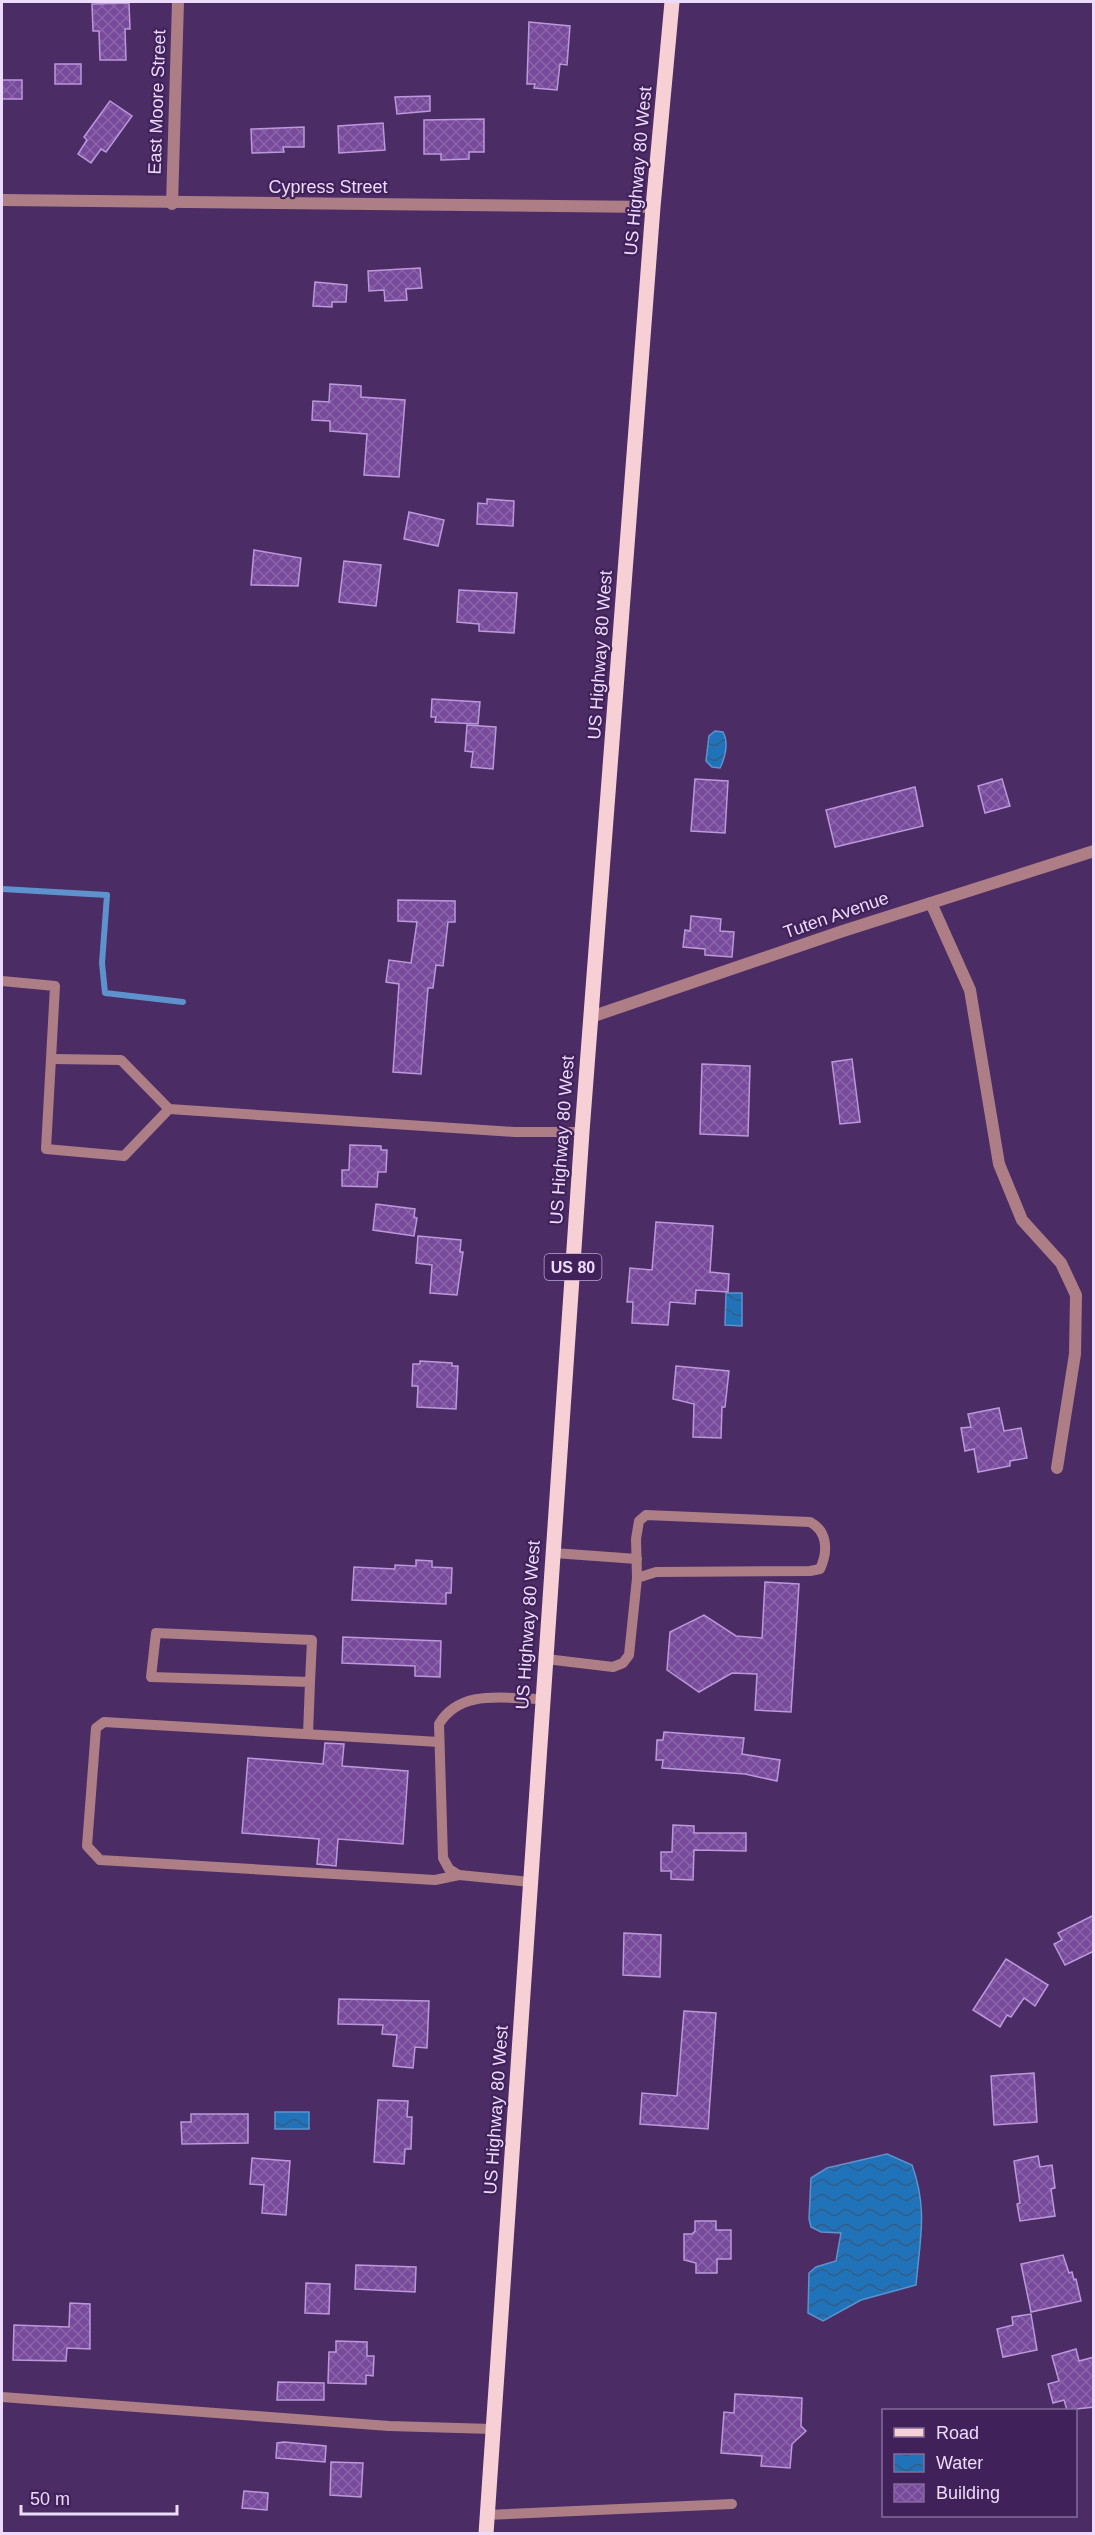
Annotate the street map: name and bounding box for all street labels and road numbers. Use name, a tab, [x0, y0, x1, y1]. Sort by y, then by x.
street label: East Moore Street	[144, 29, 170, 175]
street label: US Highway 80 West	[621, 86, 655, 256]
street label: Cypress Street	[268, 177, 388, 197]
street label: US Highway 80 West	[584, 570, 616, 740]
street label: Tuten Avenue	[781, 888, 891, 942]
street label: US Highway 80 West	[546, 1055, 578, 1225]
road number: US 80	[544, 1254, 602, 1280]
street label: US Highway 80 West	[512, 1540, 544, 1710]
street label: US Highway 80 West	[480, 2025, 512, 2195]

